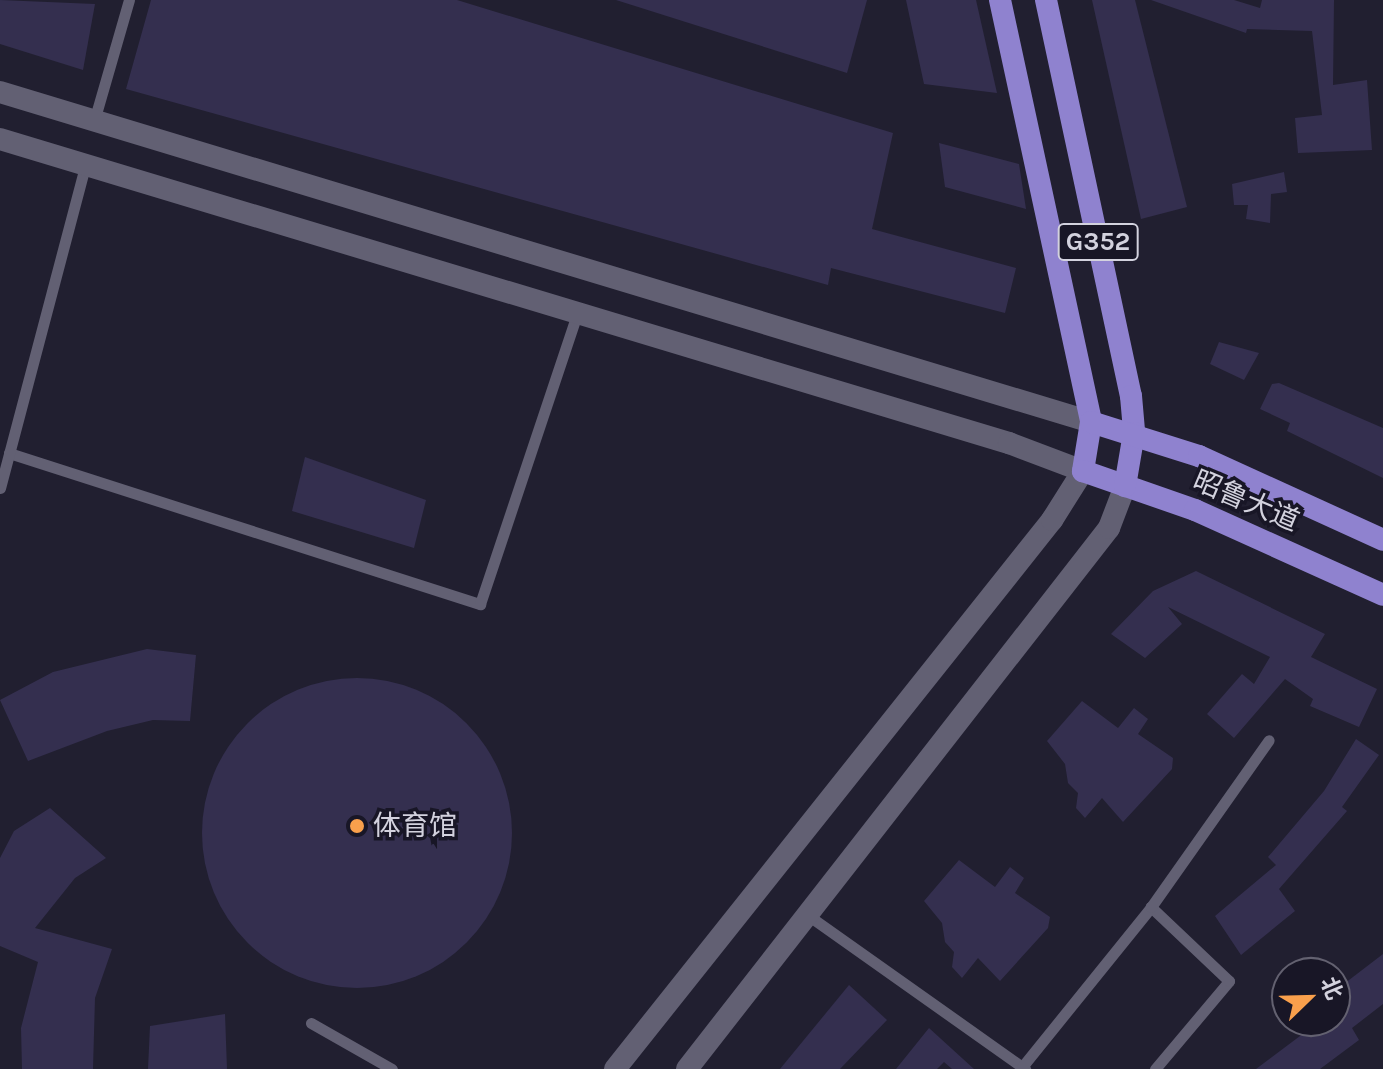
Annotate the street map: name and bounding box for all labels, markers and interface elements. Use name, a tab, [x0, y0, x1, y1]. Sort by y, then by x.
road number: G352	[1056, 220, 1140, 264]
street label: 昭鲁大道	[1188, 464, 1304, 538]
place label: 体育馆	[373, 809, 457, 843]
marker: 体育馆	[348, 817, 366, 835]
north arrow	[1271, 957, 1351, 1037]
text: 北	[1315, 973, 1348, 1004]

